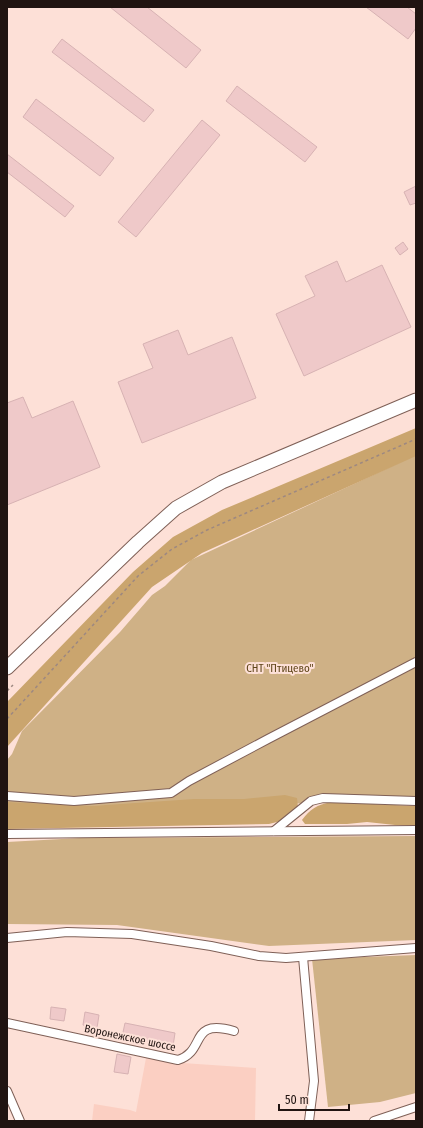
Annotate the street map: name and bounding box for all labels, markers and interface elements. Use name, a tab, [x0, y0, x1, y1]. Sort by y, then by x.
park label: СНТ "Птицево"	[246, 662, 314, 675]
street label: Воронежское шоссе	[83, 1022, 177, 1054]
scale bar	[279, 1086, 349, 1112]
text: 50 m	[285, 1093, 309, 1107]

